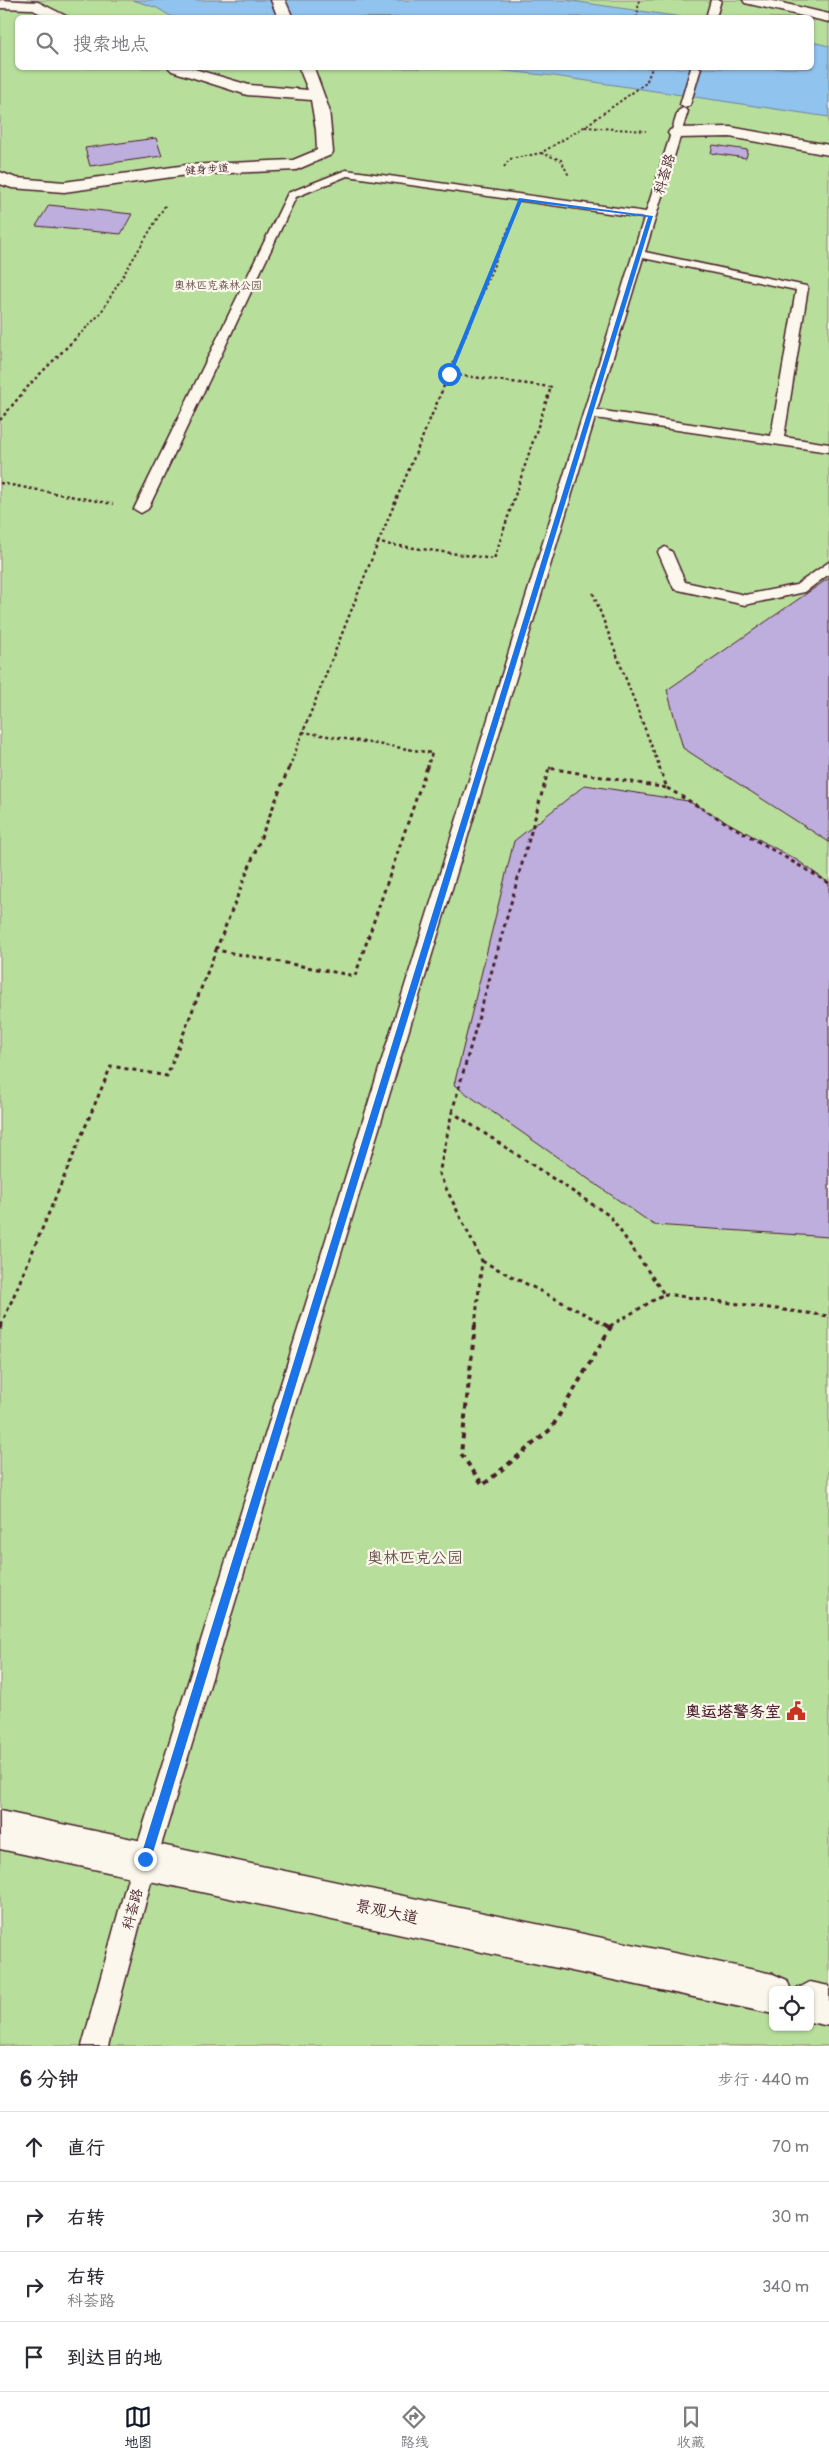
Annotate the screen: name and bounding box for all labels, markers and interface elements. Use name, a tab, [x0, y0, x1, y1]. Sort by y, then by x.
search box	[15, 15, 814, 70]
icon: search	[33, 29, 61, 57]
text: 搜索地点	[73, 32, 149, 56]
street label: 科荟路	[650, 152, 679, 197]
street label: 健身步道	[185, 161, 229, 178]
park label: 奥林匹克森林公园	[174, 279, 262, 292]
route start	[438, 363, 461, 386]
park label: 奥林匹克公园	[367, 1548, 463, 1568]
public building icon: 奥运塔警务室	[785, 1700, 807, 1722]
place label: 奥运塔警务室	[685, 1702, 781, 1722]
route end	[134, 1848, 157, 1871]
street label: 科荟路	[119, 1887, 146, 1932]
street label: 景观大道	[353, 1896, 420, 1928]
map controls	[769, 1986, 814, 2031]
button: locate	[769, 1986, 814, 2031]
text: 6 分钟	[20, 2066, 79, 2093]
text: 步行 · 440 m	[718, 2070, 809, 2090]
icon: ahead	[20, 2133, 48, 2161]
text: 直行	[67, 2136, 105, 2160]
text: 70 m	[772, 2137, 809, 2157]
icon: right	[20, 2203, 48, 2231]
text: 右转	[67, 2206, 105, 2230]
text: 30 m	[771, 2207, 809, 2227]
text: 右转	[67, 2265, 105, 2289]
icon: right	[20, 2273, 48, 2301]
text: 340 m	[762, 2277, 809, 2297]
text: 科荟路	[67, 2291, 115, 2311]
icon: arrive	[20, 2343, 48, 2371]
text: 到达目的地	[67, 2346, 162, 2370]
tab: 地图	[124, 2403, 152, 2451]
tab: 路线	[400, 2403, 428, 2451]
tab: 收藏	[677, 2403, 705, 2451]

